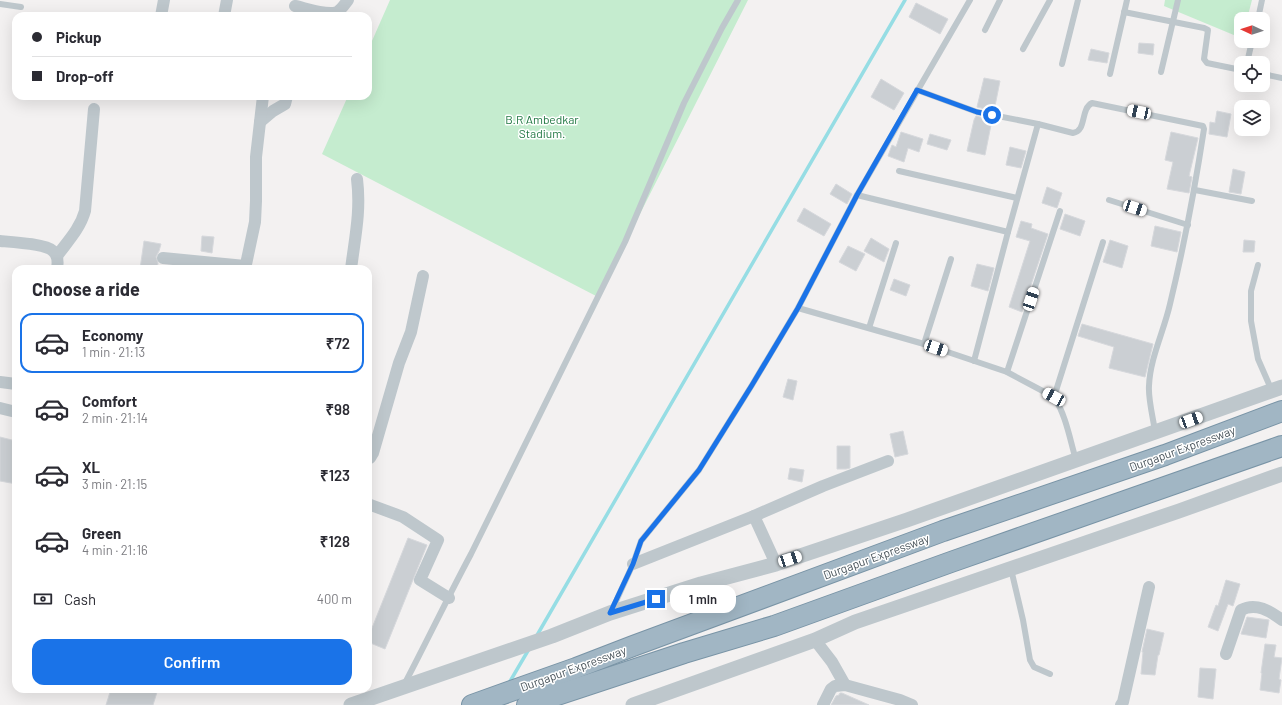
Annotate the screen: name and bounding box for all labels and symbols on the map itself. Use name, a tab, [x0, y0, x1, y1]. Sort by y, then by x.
north arrow	[1234, 12, 1270, 48]
car	[1126, 104, 1152, 120]
route start	[983, 106, 1001, 124]
park label: B.R Ambedkar Stadium.	[505, 112, 579, 140]
car	[1122, 199, 1148, 217]
car	[1022, 286, 1040, 312]
car	[923, 338, 949, 358]
car	[1041, 386, 1067, 408]
car	[1178, 410, 1204, 430]
street label: Durgapur Expressway	[1127, 422, 1237, 474]
street label: Durgapur Expressway	[821, 530, 931, 582]
car	[777, 550, 803, 568]
callout: 1 min	[670, 585, 736, 613]
route end	[647, 590, 665, 608]
street label: Durgapur Expressway	[518, 642, 628, 694]

